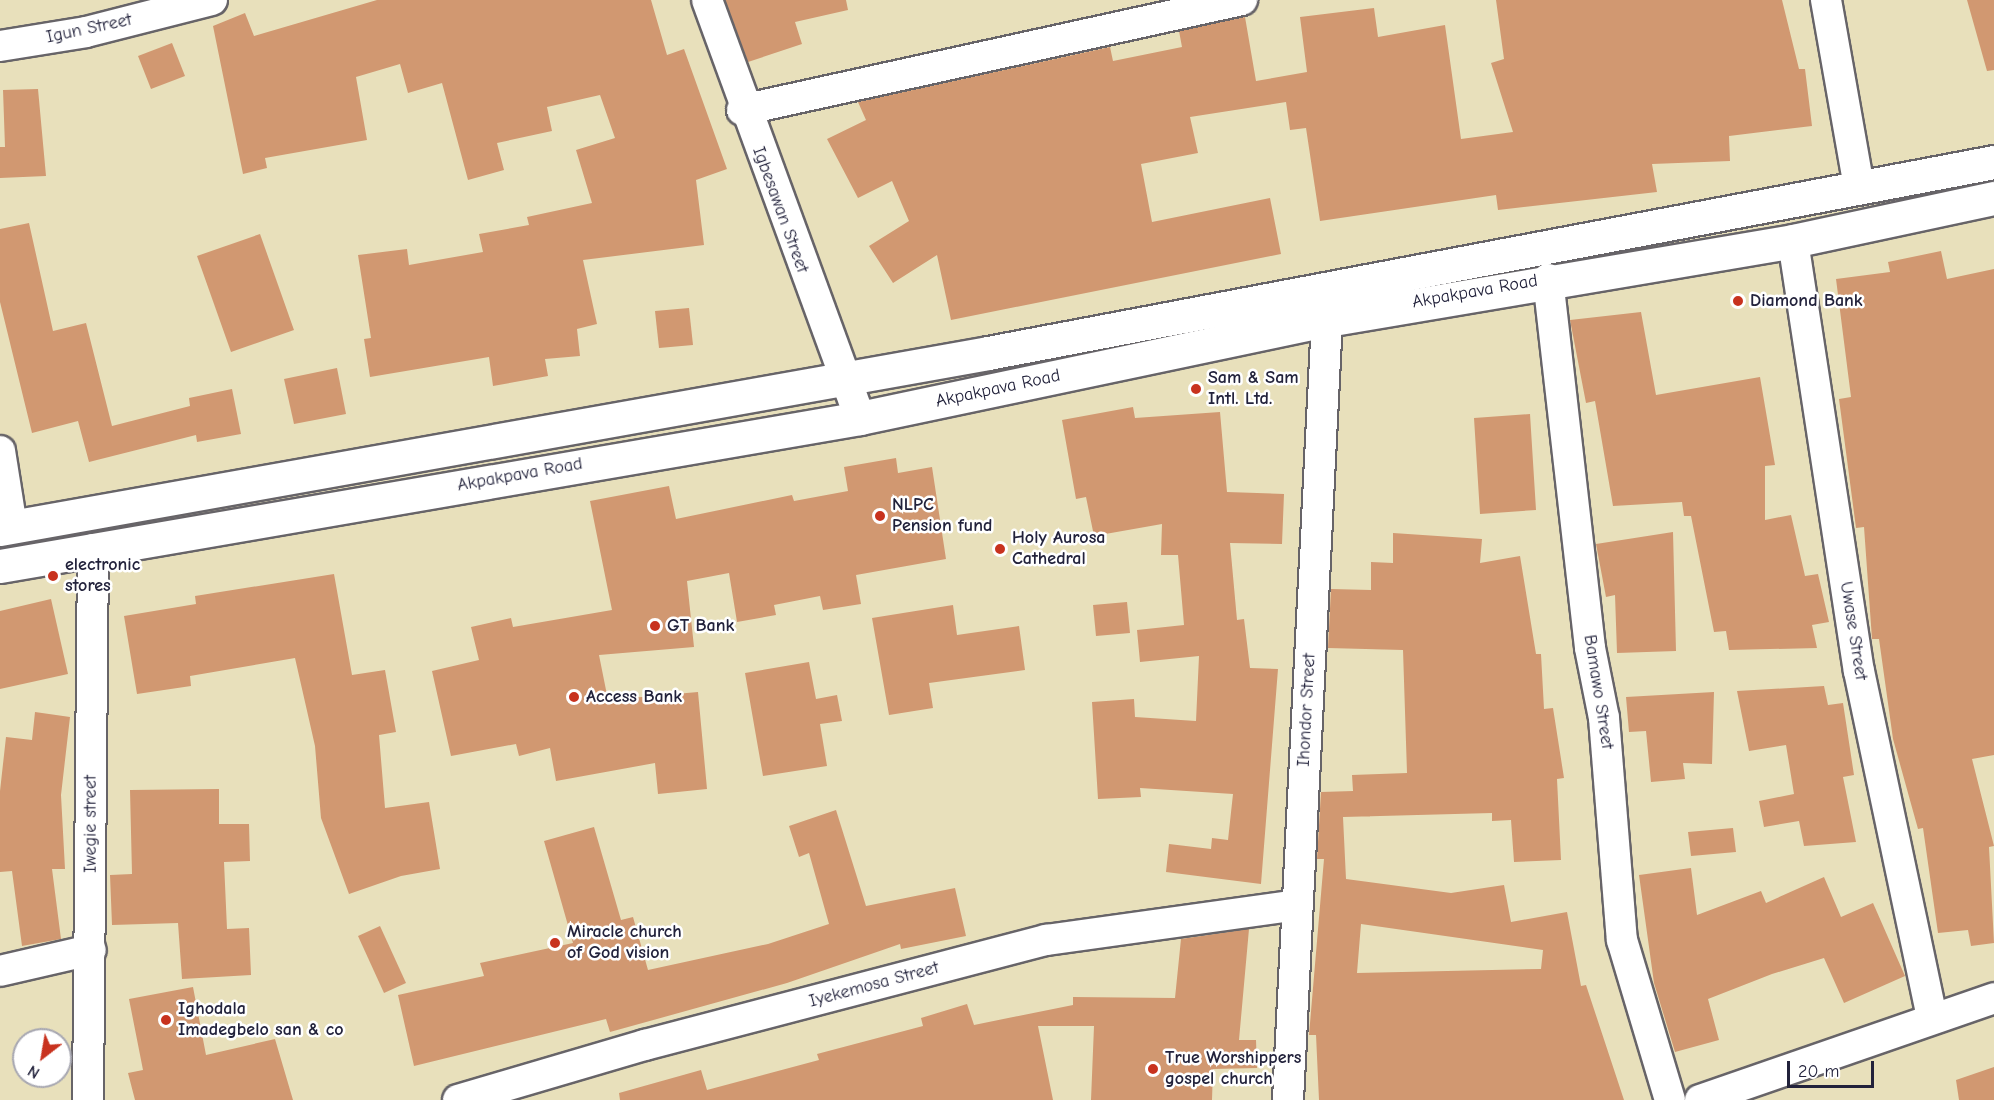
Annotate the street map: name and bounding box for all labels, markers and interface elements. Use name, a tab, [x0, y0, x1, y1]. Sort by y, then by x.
street label: Igun Street	[44, 9, 134, 49]
street label: Igbesawan Street	[747, 144, 813, 276]
street label: Akpakpava Road	[1411, 270, 1539, 314]
place label: Diamond Bank	[1750, 290, 1863, 312]
marker: Diamond Bank	[1731, 294, 1745, 308]
street label: Akpakpava Road	[934, 365, 1062, 413]
place label: Sam & Sam Intl. Ltd.	[1208, 368, 1299, 410]
marker: Sam & Sam Intl. Ltd.	[1189, 382, 1203, 396]
street label: Akpakpava Road	[456, 453, 584, 497]
place label: NLPC Pension fund	[892, 495, 992, 538]
marker: NLPC Pension fund	[873, 509, 887, 523]
place label: Holy Aurosa Cathedral	[1012, 528, 1105, 570]
marker: Holy Aurosa Cathedral	[993, 542, 1007, 556]
place label: electronic stores	[65, 555, 140, 598]
marker: electronic stores	[46, 569, 60, 583]
street label: Uwase Street	[1835, 580, 1871, 682]
place label: GT Bank	[667, 615, 734, 637]
marker: GT Bank	[648, 619, 662, 633]
street label: Bamawo Street	[1578, 633, 1618, 751]
street label: Ihondor Street	[1293, 653, 1321, 767]
place label: Access Bank	[586, 686, 682, 708]
marker: Access Bank	[567, 690, 581, 704]
street label: Iwegie street	[80, 775, 102, 873]
place label: Miracle church of God vision	[567, 922, 682, 964]
marker: Miracle church of God vision	[548, 936, 562, 950]
street label: Iyekemosa Street	[807, 957, 941, 1013]
place label: Ighodala Imadegbelo san & co	[178, 999, 344, 1042]
marker: Ighodala Imadegbelo san & co	[159, 1013, 173, 1027]
north arrow	[12, 1028, 72, 1088]
place label: True Worshippers gospel church	[1165, 1048, 1301, 1090]
scale bar	[1790, 1049, 1877, 1087]
text: N	[25, 1061, 43, 1082]
text: 20 m	[1798, 1061, 1839, 1082]
marker: True Worshippers gospel church	[1146, 1062, 1160, 1076]

